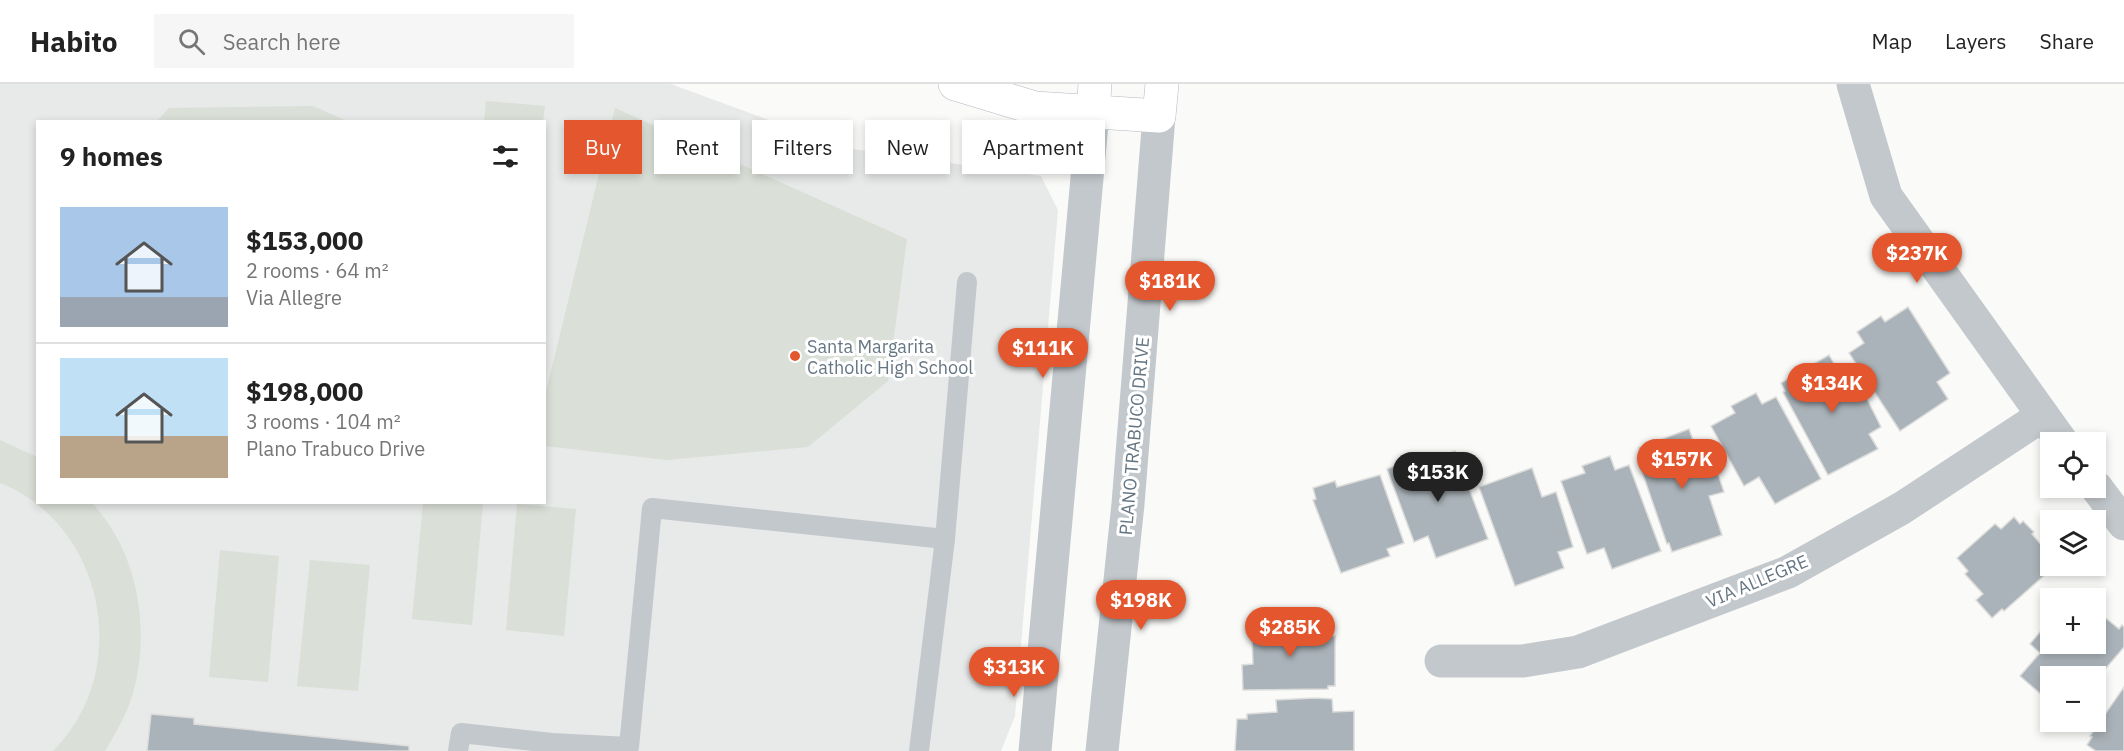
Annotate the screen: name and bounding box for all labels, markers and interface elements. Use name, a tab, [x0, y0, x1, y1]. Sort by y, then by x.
search box	[154, 14, 574, 68]
text: Habito	[30, 23, 118, 60]
icon: search	[175, 25, 208, 58]
text: Search here	[223, 27, 341, 56]
text: Map	[1872, 27, 1912, 55]
text: Layers	[1945, 27, 2007, 55]
text: Share	[2040, 27, 2094, 55]
chip: Buy	[564, 120, 642, 174]
chip: Rent	[654, 120, 740, 174]
chip: Filters	[752, 120, 853, 174]
chip: New	[865, 120, 950, 174]
chip: Apartment	[962, 120, 1105, 174]
text: 9 homes	[60, 139, 163, 173]
icon: filters	[489, 140, 522, 173]
text: $153,000	[246, 223, 363, 257]
icon: home	[108, 231, 180, 303]
pin: $237K	[1875, 233, 1959, 284]
text: $237K	[1886, 239, 1948, 266]
text: 2 rooms · 64 m²	[246, 257, 389, 284]
pin: $181K	[1128, 261, 1212, 312]
text: $181K	[1139, 267, 1201, 294]
text: Via Allegre	[246, 284, 342, 311]
pin: $111K	[1001, 328, 1085, 379]
text: $111K	[1012, 334, 1074, 361]
place label: Santa Margarita Catholic High School	[807, 335, 973, 379]
street label: PLANO TRABUCO DRIVE	[1114, 336, 1154, 536]
marker: Santa Margarita Catholic High School	[788, 349, 802, 363]
pin: $134K	[1790, 363, 1874, 414]
text: $134K	[1801, 369, 1863, 396]
text: $198,000	[246, 374, 363, 408]
icon: home	[108, 382, 180, 454]
text: 3 rooms · 104 m²	[246, 408, 401, 435]
map controls	[2040, 432, 2106, 732]
button: locate	[2040, 432, 2106, 498]
text: Plano Trabuco Drive	[246, 435, 425, 462]
pin: $157K	[1640, 439, 1724, 490]
text: $157K	[1651, 445, 1713, 472]
pin: $153K	[1396, 452, 1480, 503]
text: $153K	[1407, 458, 1469, 485]
button: layers	[2040, 510, 2106, 576]
street label: VIA ALLEGRE	[1703, 549, 1811, 613]
pin: $198K	[1099, 580, 1183, 631]
text: $198K	[1110, 586, 1172, 613]
button: +	[2040, 588, 2106, 654]
pin: $285K	[1248, 607, 1332, 658]
text: $285K	[1259, 613, 1321, 640]
pin: $313K	[972, 647, 1056, 698]
text: $313K	[983, 653, 1045, 680]
button: −	[2040, 666, 2106, 732]

